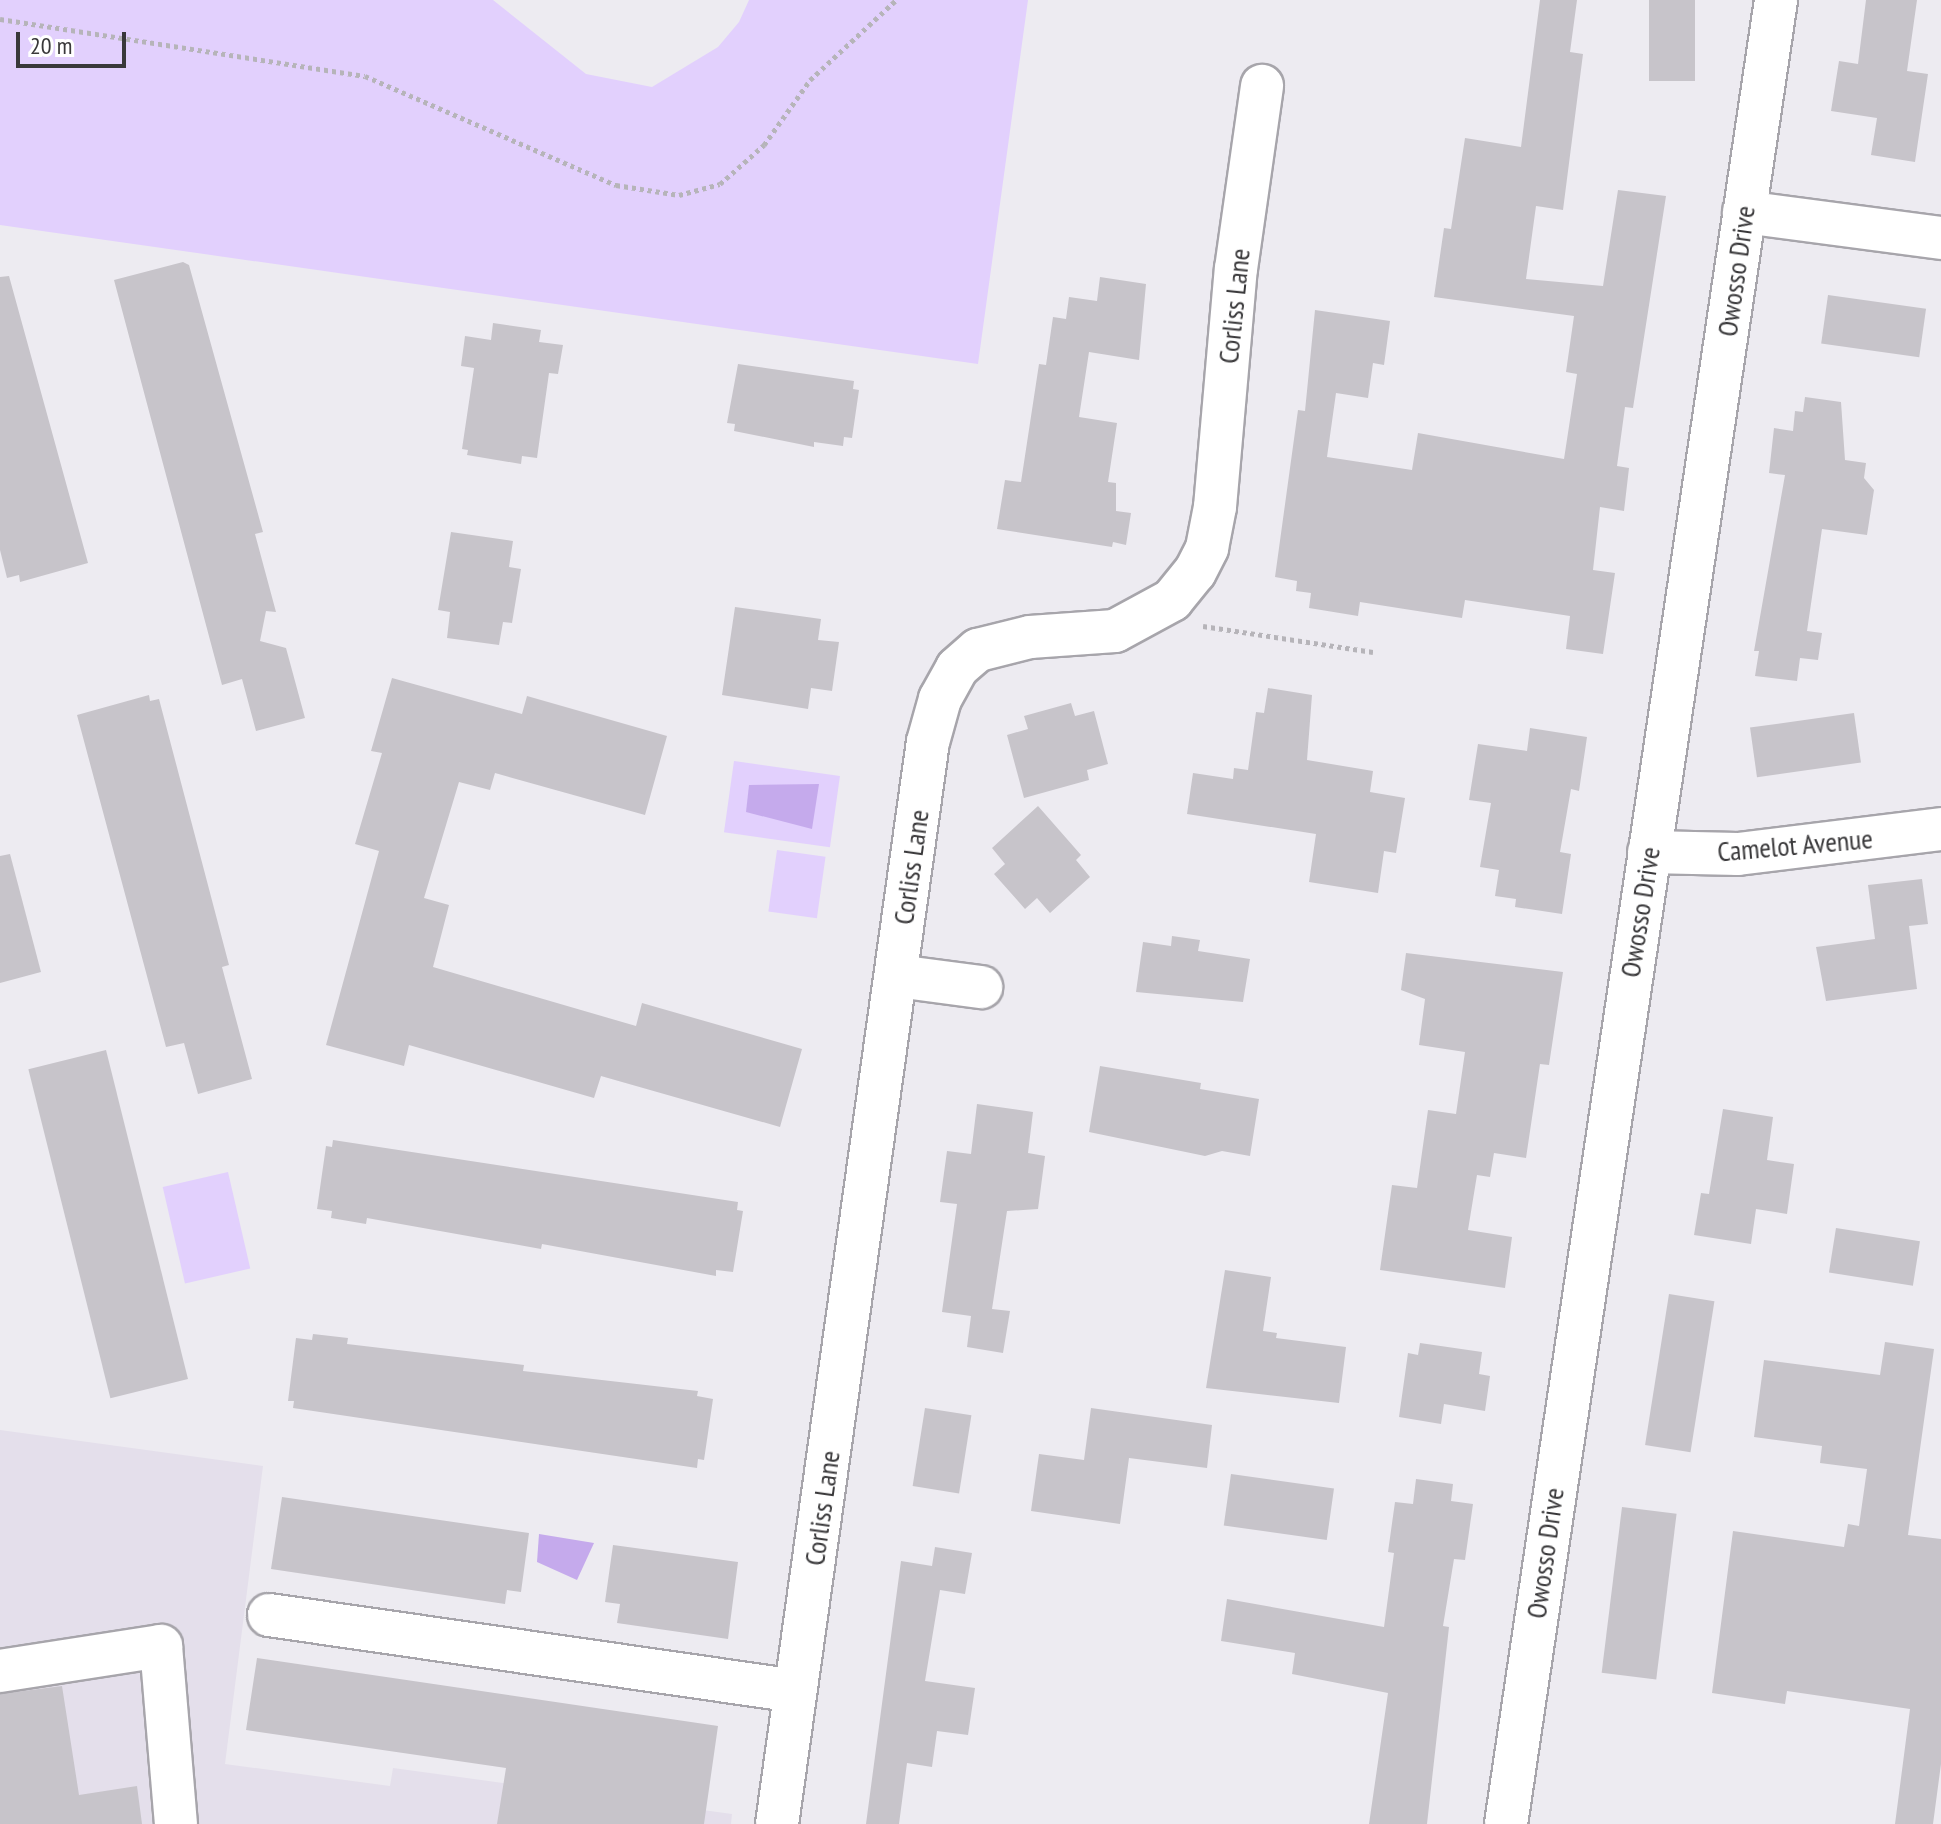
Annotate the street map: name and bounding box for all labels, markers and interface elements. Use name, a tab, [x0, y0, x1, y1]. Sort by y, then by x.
scale bar	[20, 16, 130, 66]
text: 20 m	[30, 30, 72, 61]
street label: Owosso Drive	[1710, 204, 1762, 338]
street label: Corliss Lane	[1211, 247, 1257, 365]
street label: Corliss Lane	[886, 807, 936, 927]
street label: Camelot Avenue	[1716, 821, 1874, 869]
street label: Owosso Drive	[1613, 844, 1667, 980]
street label: Corliss Lane	[797, 1448, 847, 1568]
street label: Owosso Drive	[1519, 1486, 1571, 1620]

